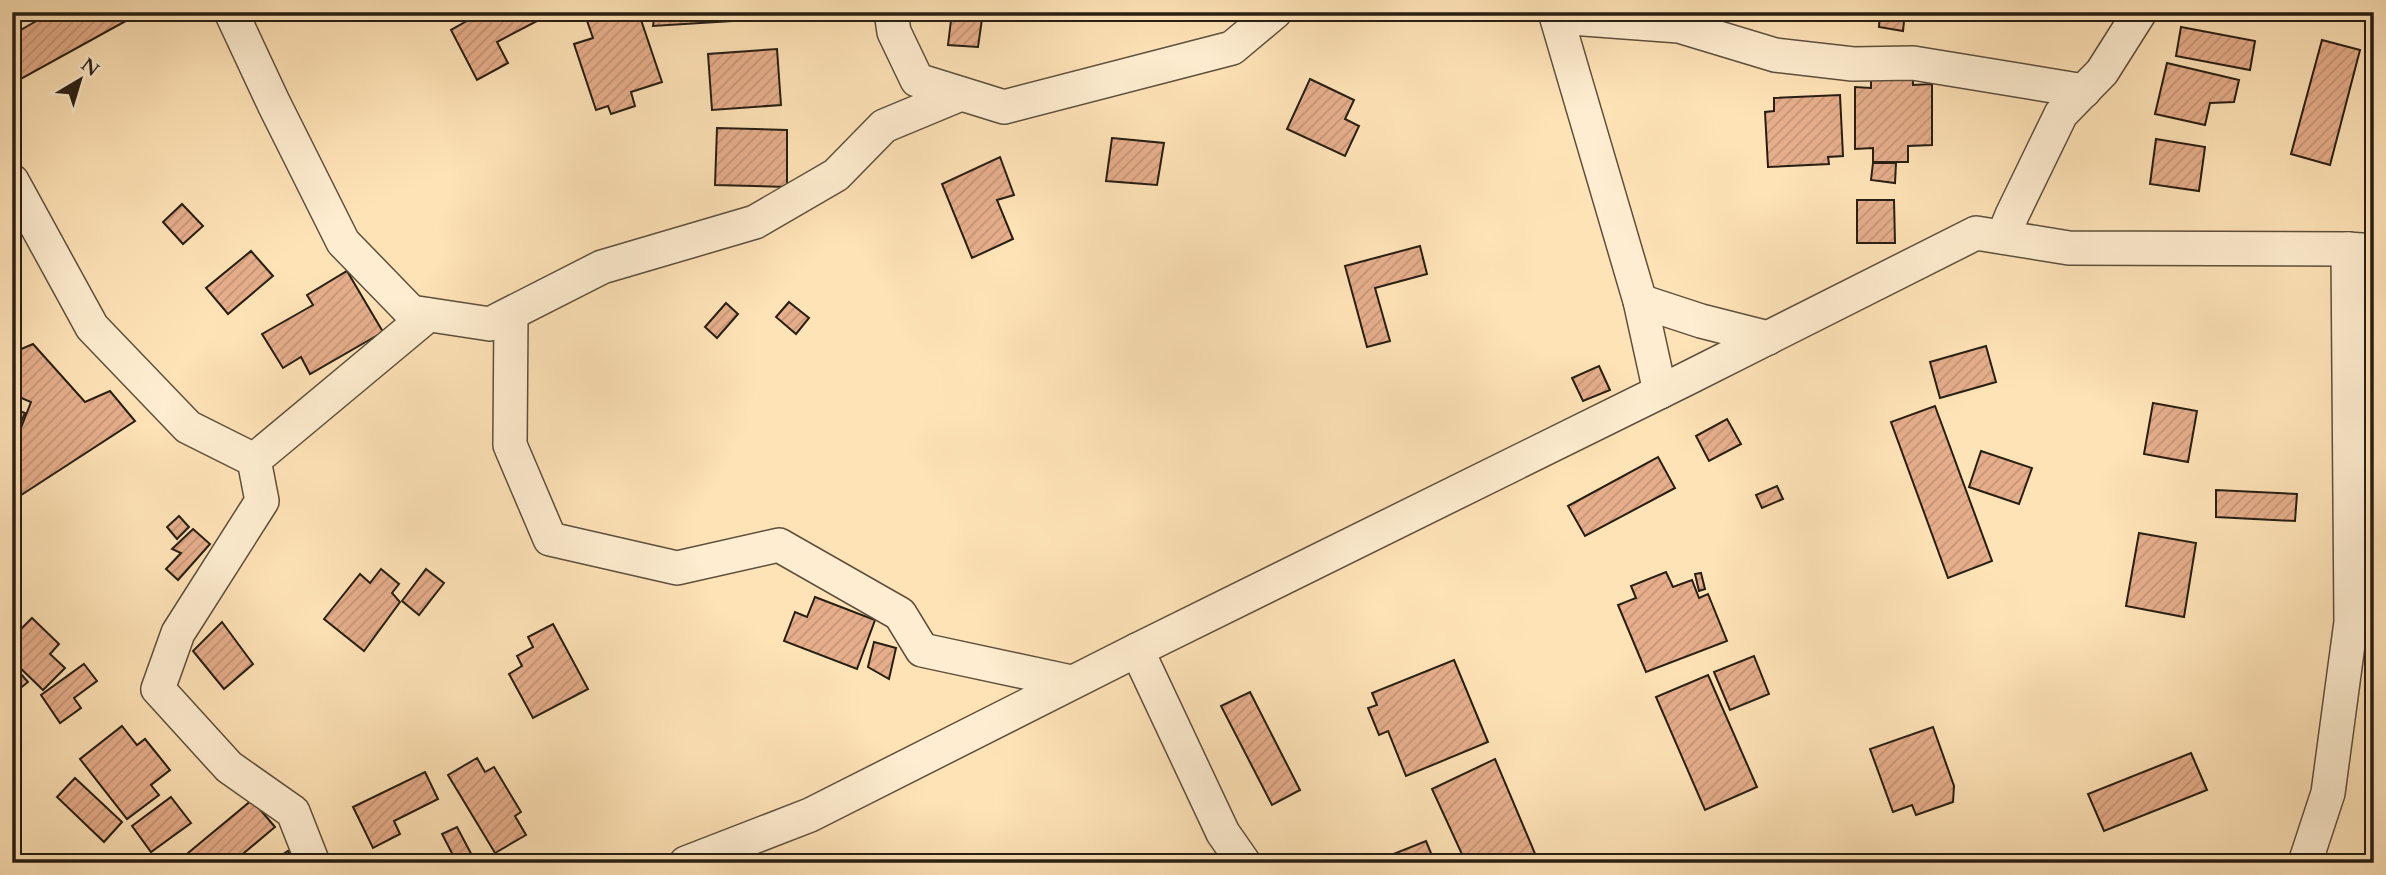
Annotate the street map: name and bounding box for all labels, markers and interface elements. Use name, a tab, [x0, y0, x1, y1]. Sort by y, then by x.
north arrow	[46, 46, 116, 116]
text: N	[75, 52, 105, 83]

